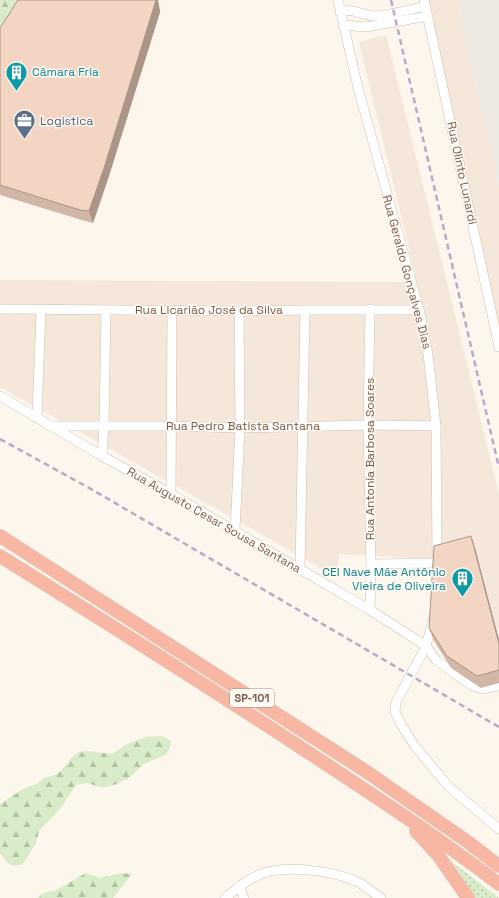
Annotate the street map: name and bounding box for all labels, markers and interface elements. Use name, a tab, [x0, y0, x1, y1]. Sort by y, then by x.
building icon: Câmara Fria	[3, 59, 29, 92]
place label: Câmara Fria	[32, 64, 99, 80]
office icon: Logistica	[12, 108, 38, 141]
place label: Logistica	[40, 113, 93, 129]
street label: Rua Olinto Lunardi	[443, 120, 481, 226]
street label: Rua Geraldo Gonçalves Dias	[379, 193, 435, 351]
street label: Rua Licarião José da Silva	[135, 302, 283, 318]
street label: Rua Antonia Barbosa Soares	[362, 378, 378, 540]
street label: Rua Pedro Batista Santana	[166, 418, 320, 434]
street label: Rua Augusto Cesar Sousa Santana	[124, 463, 304, 577]
place label: CEI Nave Mãe Antônio Vieira de Oliveira	[322, 564, 446, 594]
building icon: CEI Nave Mãe Antônio Vieira de Oliveira	[449, 566, 475, 599]
road number: SP-101	[230, 689, 274, 707]

